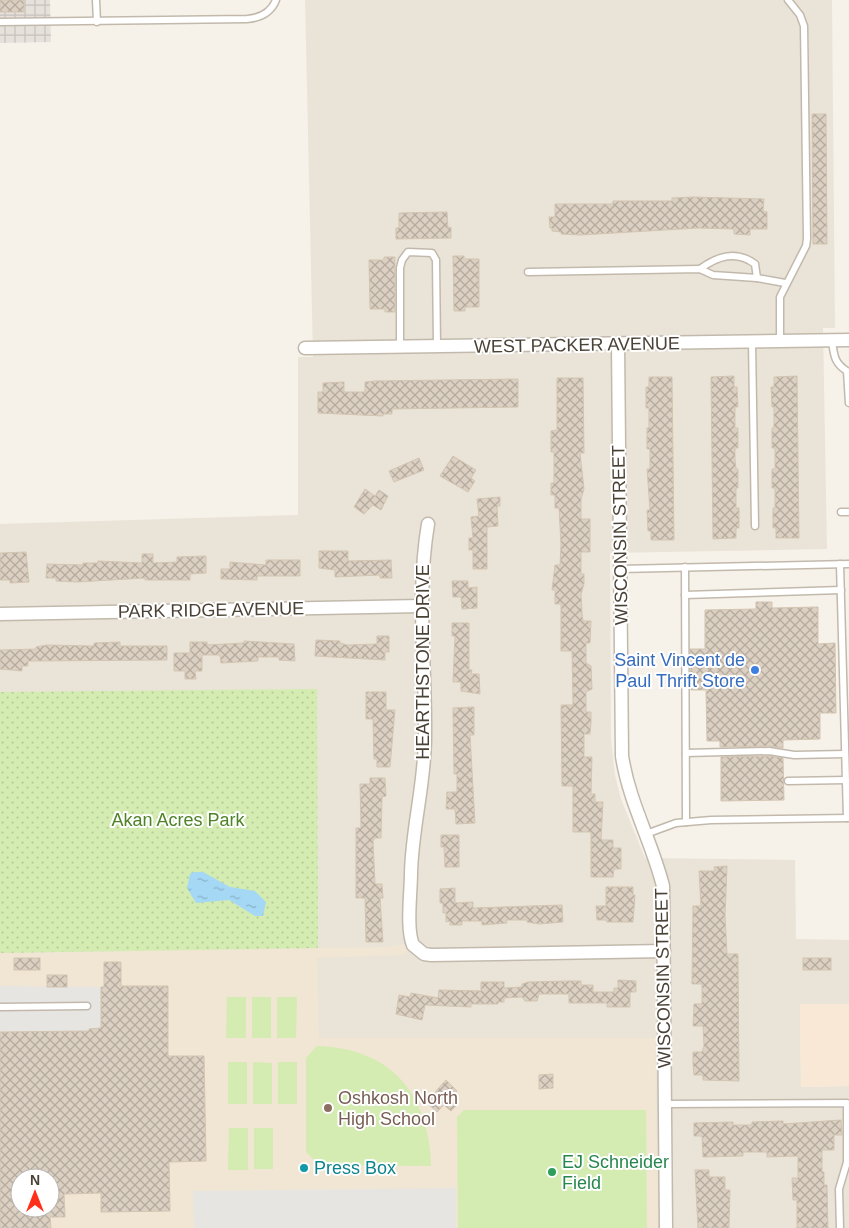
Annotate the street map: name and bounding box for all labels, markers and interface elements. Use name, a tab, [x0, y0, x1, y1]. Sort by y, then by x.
street label: WEST PACKER AVENUE	[474, 333, 680, 357]
street label: WISCONSIN STREET	[608, 445, 632, 625]
street label: HEARTHSTONE DRIVE	[413, 564, 433, 760]
street label: PARK RIDGE AVENUE	[118, 598, 304, 622]
place label: Saint Vincent de Paul Thrift Store	[614, 650, 745, 691]
marker: Saint Vincent de Paul Thrift Store	[749, 664, 761, 676]
park label: Akan Acres Park	[111, 810, 246, 830]
street label: WISCONSIN STREET	[651, 888, 675, 1068]
place label: Oshkosh North High School	[338, 1088, 458, 1129]
marker: Oshkosh North High School	[322, 1102, 334, 1114]
place label: EJ Schneider Field	[562, 1152, 669, 1193]
place label: Press Box	[314, 1158, 396, 1178]
marker: Press Box	[298, 1162, 310, 1174]
marker: EJ Schneider Field	[546, 1166, 558, 1178]
north arrow	[10, 1168, 60, 1218]
text: N	[30, 1172, 40, 1188]

